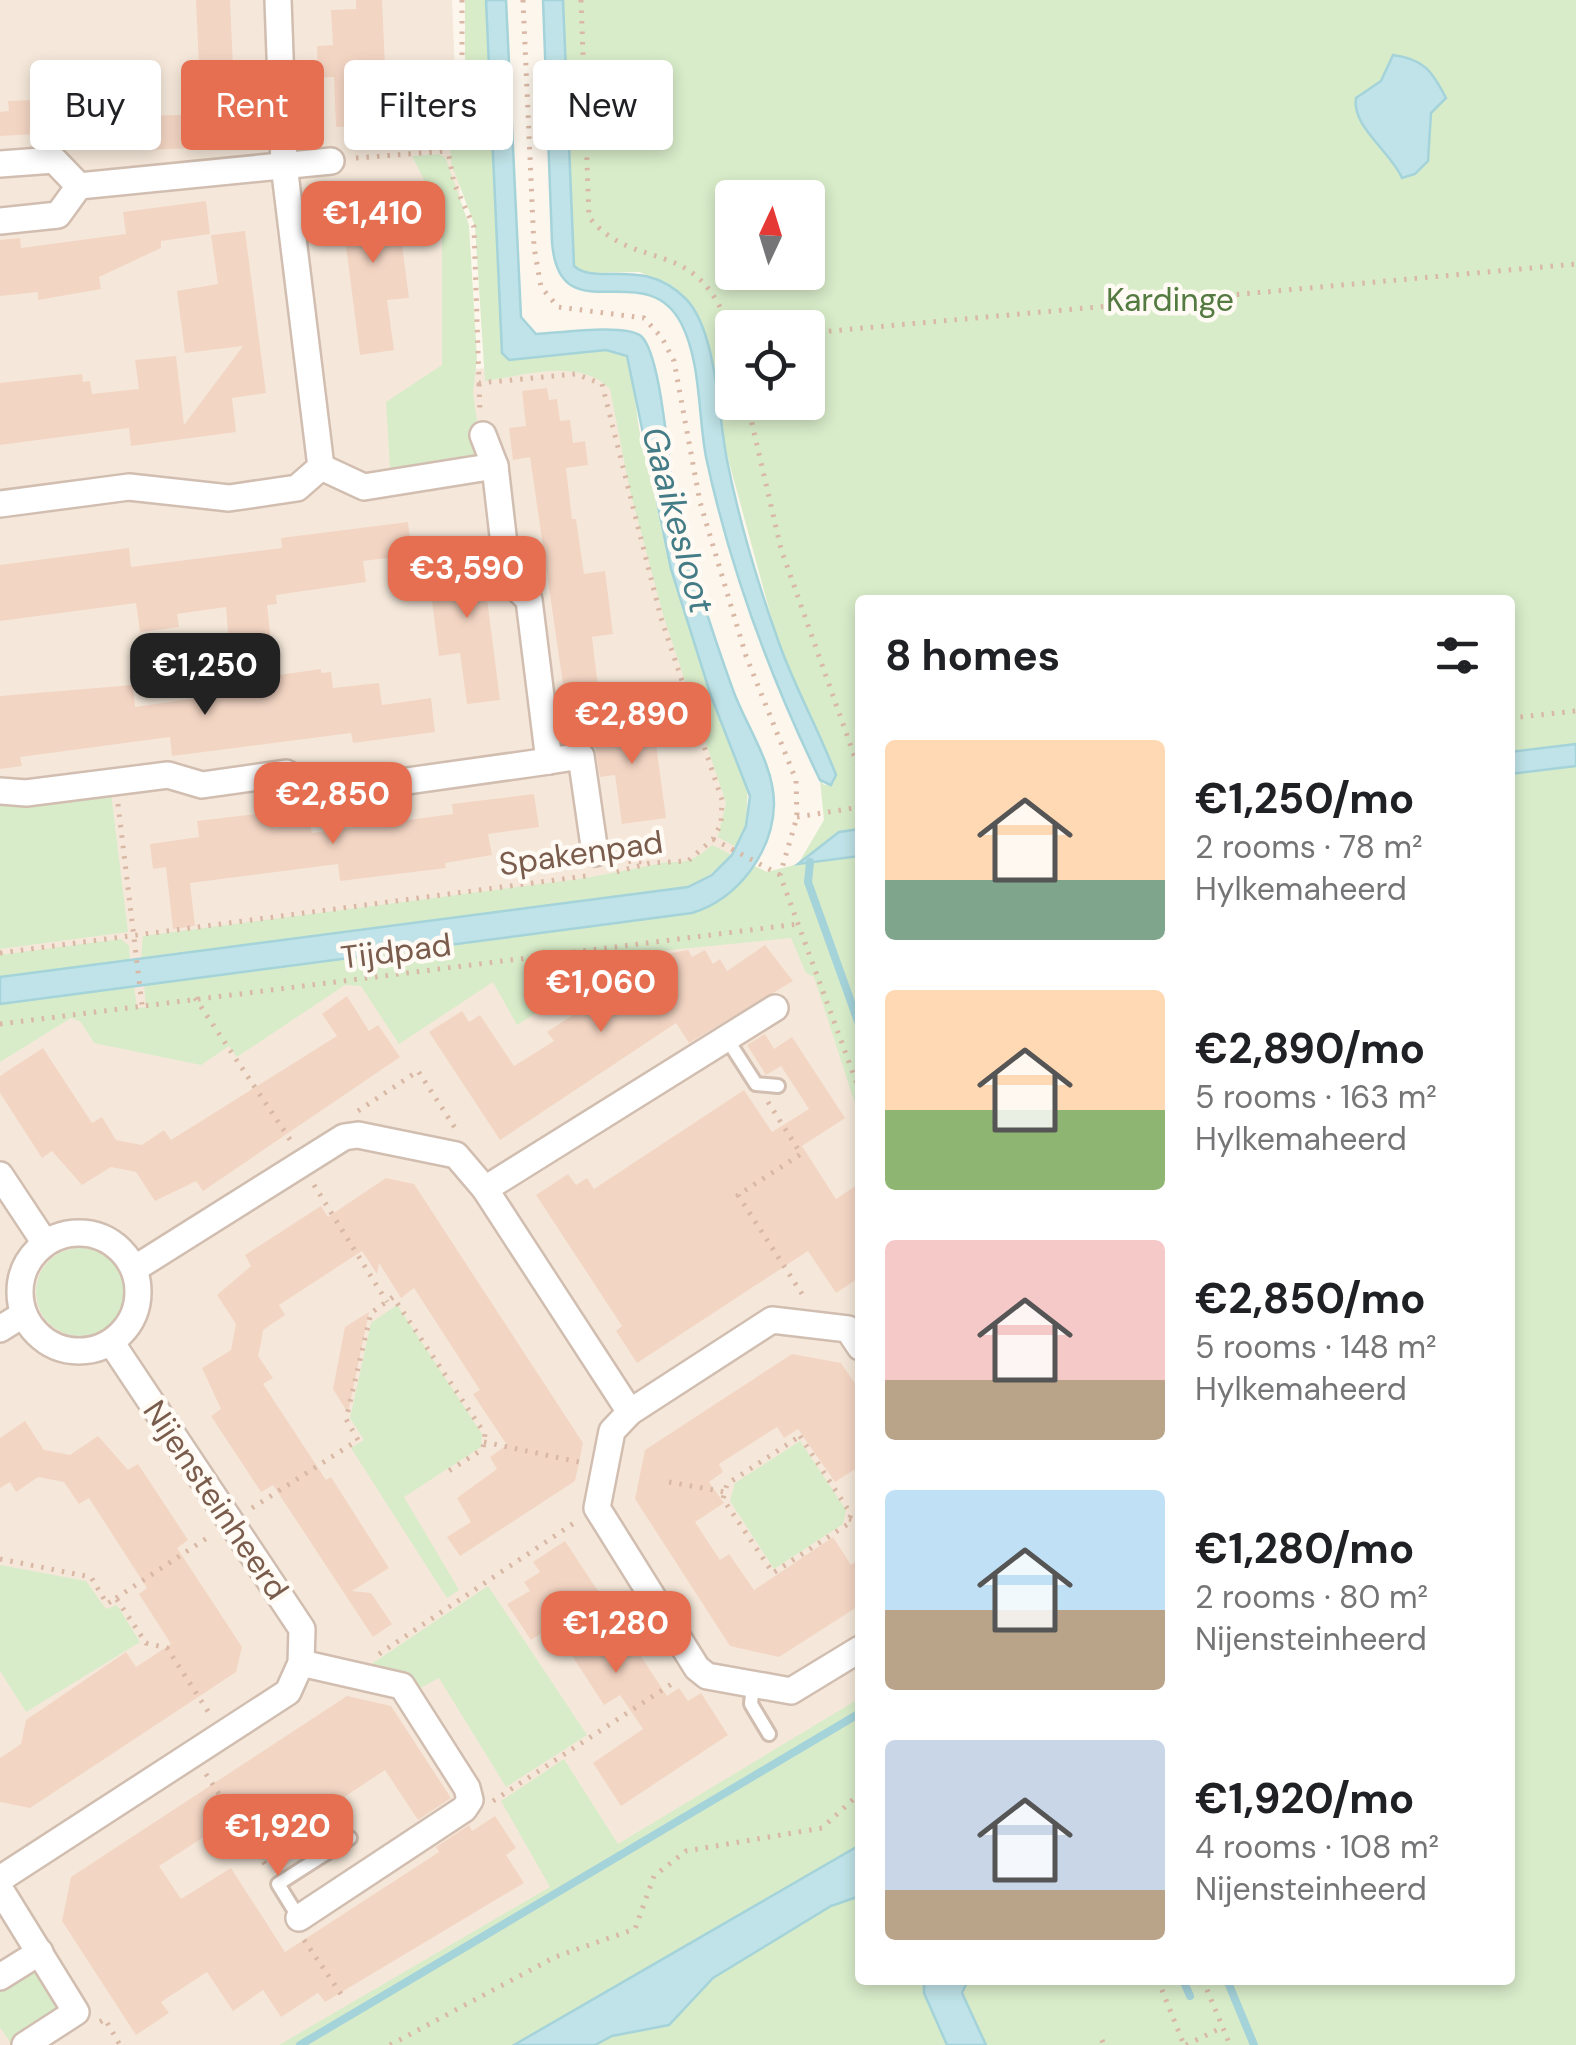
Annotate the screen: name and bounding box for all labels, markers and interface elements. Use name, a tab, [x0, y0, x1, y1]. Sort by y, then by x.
chip: Buy	[30, 60, 161, 150]
chip: Rent	[181, 60, 324, 150]
chip: Filters	[344, 60, 513, 150]
chip: New	[533, 60, 673, 150]
north arrow	[715, 180, 825, 290]
map controls	[715, 180, 825, 420]
pin: €1,410	[292, 181, 454, 266]
text: €1,410	[323, 192, 423, 234]
park label: Kardinge	[1106, 279, 1234, 321]
button: locate	[715, 310, 825, 420]
water label: Gaaikesloot	[631, 422, 725, 619]
pin: €3,590	[386, 536, 548, 621]
text: €3,590	[410, 547, 524, 589]
text: 8 homes	[885, 628, 1060, 683]
icon: filters	[1430, 628, 1485, 683]
pin: €1,250	[124, 633, 286, 718]
text: €1,250	[152, 644, 258, 686]
pin: €2,890	[551, 682, 713, 767]
text: €2,890	[575, 693, 689, 735]
pin: €2,850	[252, 762, 414, 847]
text: €1,250/mo	[1195, 771, 1414, 826]
text: €2,850	[276, 773, 390, 815]
icon: home	[965, 780, 1085, 900]
street label: Spakenpad	[496, 821, 666, 885]
text: 2 rooms · 78 m²	[1195, 826, 1423, 868]
text: Hylkemaheerd	[1195, 868, 1407, 910]
street label: Tijdpad	[338, 923, 454, 979]
pin: €1,060	[520, 950, 682, 1035]
text: €1,060	[546, 961, 656, 1003]
text: €2,890/mo	[1195, 1021, 1425, 1076]
icon: home	[965, 1030, 1085, 1150]
text: 5 rooms · 163 m²	[1195, 1076, 1437, 1118]
text: Hylkemaheerd	[1195, 1118, 1407, 1160]
text: €2,850/mo	[1195, 1271, 1426, 1326]
icon: home	[965, 1280, 1085, 1400]
text: 5 rooms · 148 m²	[1195, 1326, 1437, 1368]
text: Hylkemaheerd	[1195, 1368, 1407, 1410]
street label: Nijensteinheerd	[134, 1392, 298, 1608]
text: €1,280/mo	[1195, 1521, 1414, 1576]
icon: home	[965, 1530, 1085, 1650]
text: 2 rooms · 80 m²	[1195, 1576, 1428, 1618]
pin: €1,280	[535, 1591, 697, 1676]
text: €1,280	[563, 1602, 669, 1644]
text: Nijensteinheerd	[1195, 1618, 1427, 1660]
text: €1,920/mo	[1195, 1771, 1414, 1826]
icon: home	[965, 1780, 1085, 1900]
pin: €1,920	[197, 1794, 359, 1879]
text: €1,920	[225, 1805, 331, 1847]
text: 4 rooms · 108 m²	[1195, 1826, 1439, 1868]
text: Nijensteinheerd	[1195, 1868, 1427, 1910]

